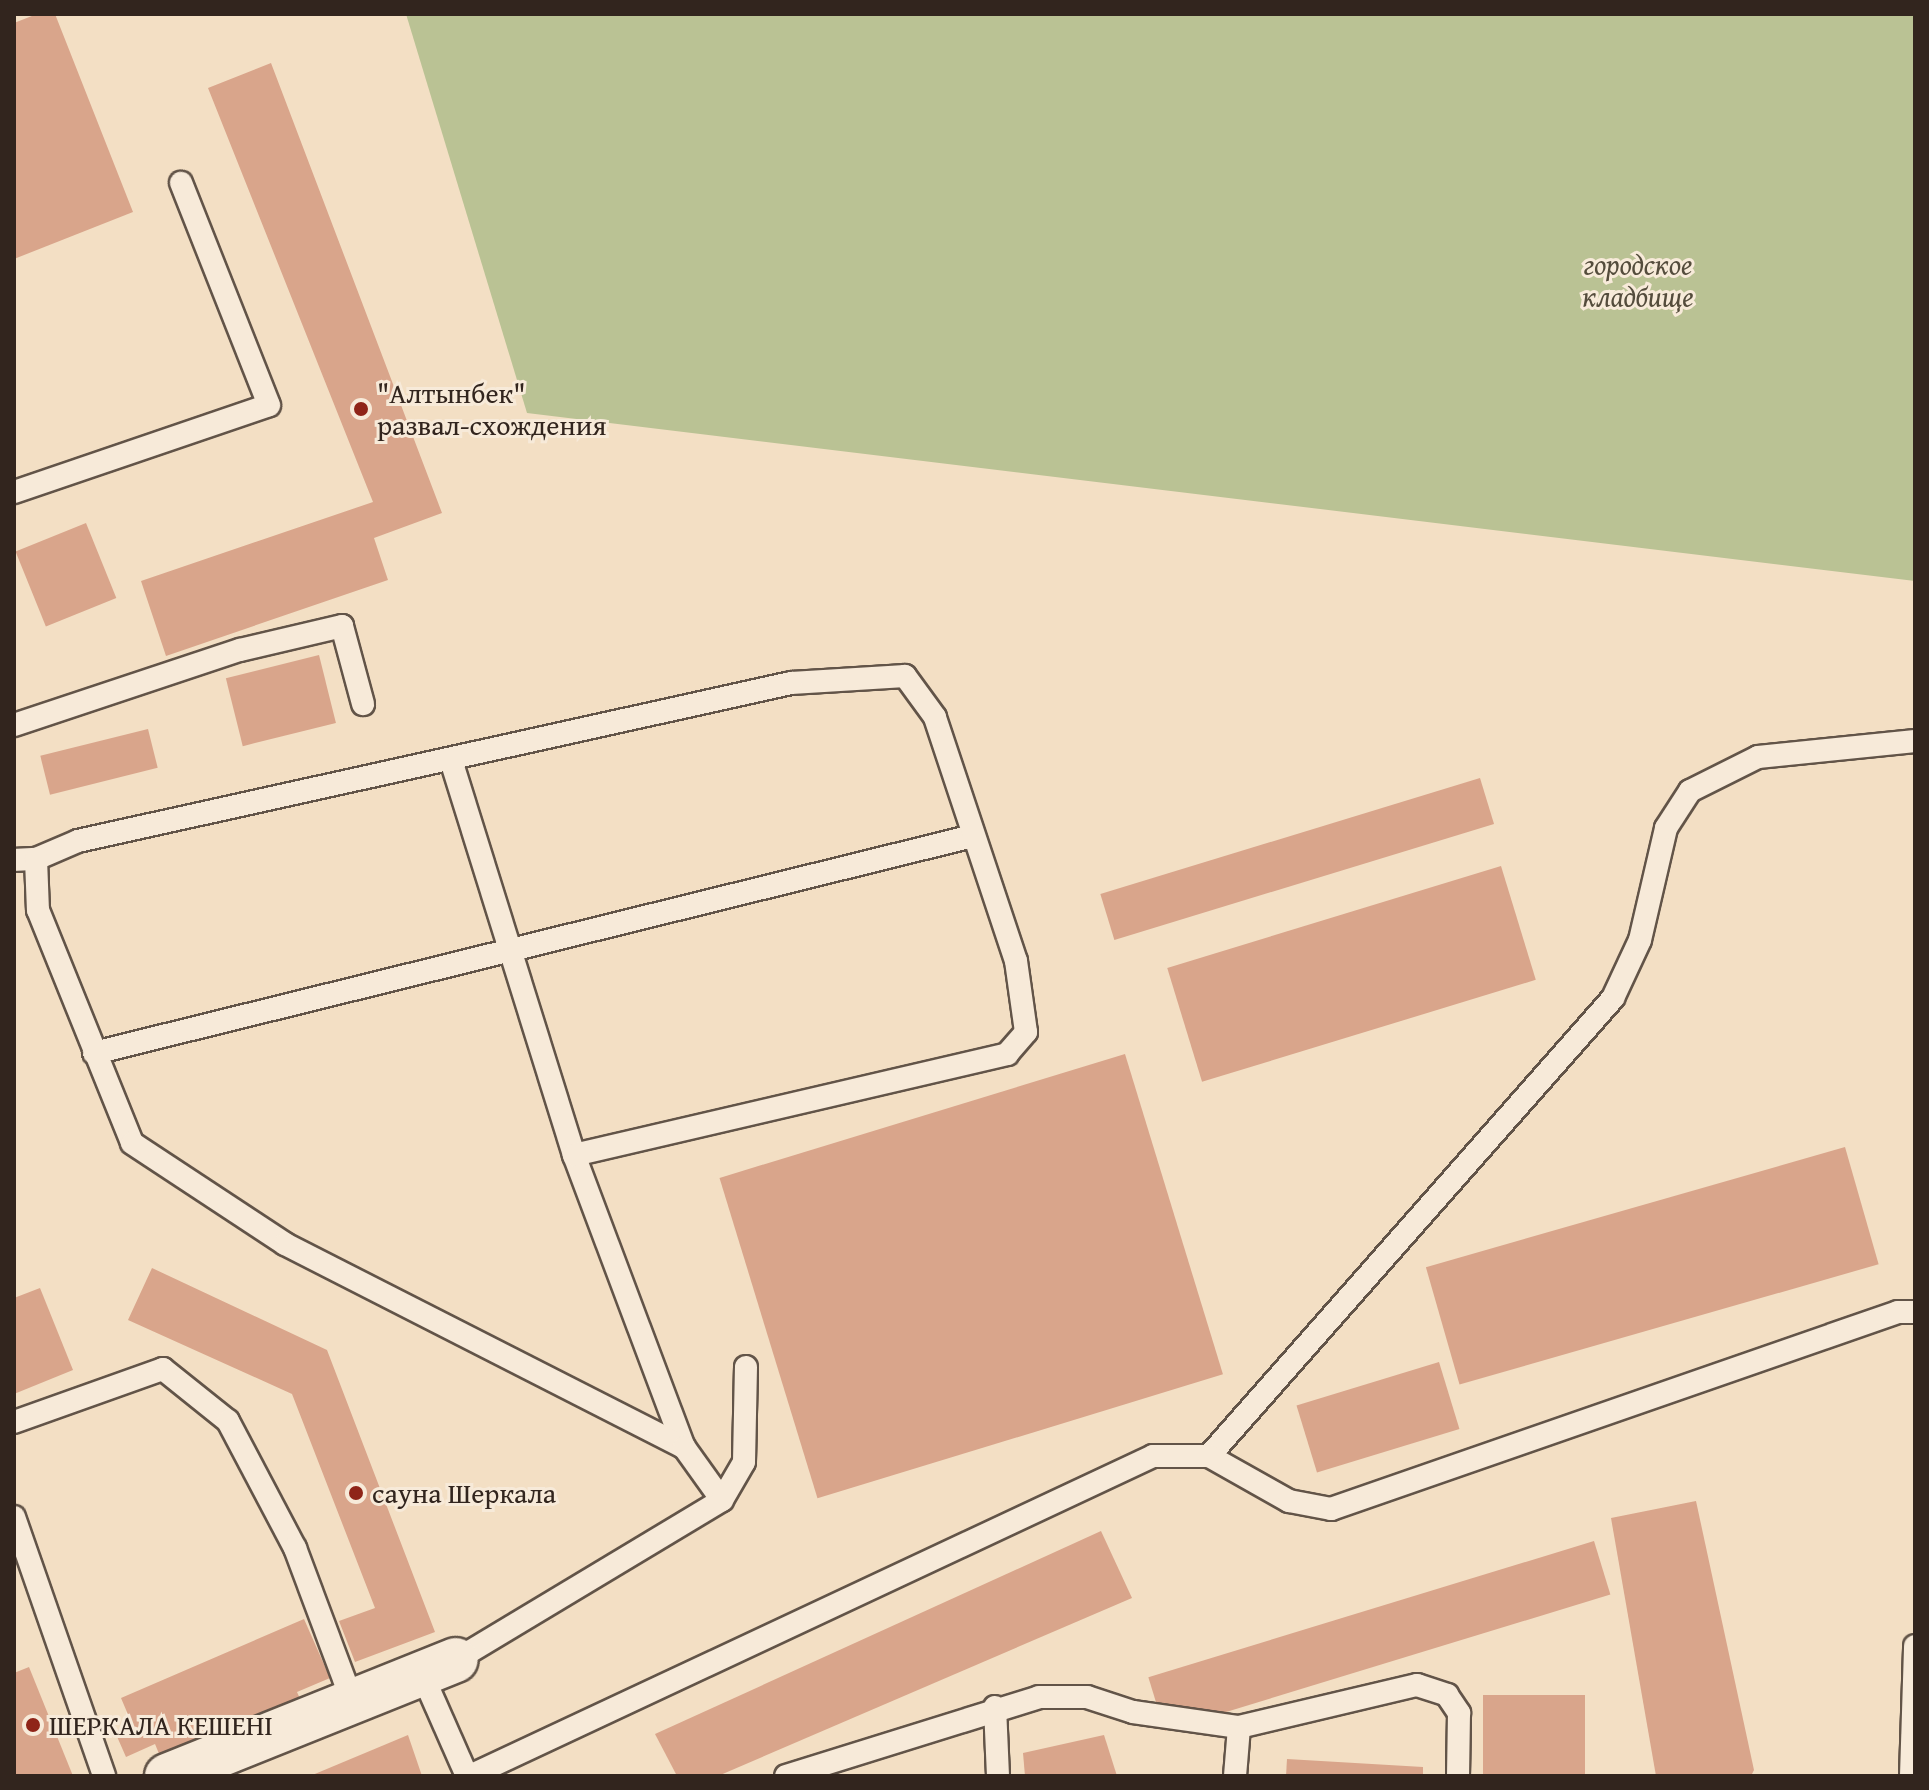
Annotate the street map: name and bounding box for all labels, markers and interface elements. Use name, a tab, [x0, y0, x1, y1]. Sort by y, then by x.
park label: городское кладбище	[1582, 247, 1694, 313]
place label: "Алтынбек" развал-схождения	[377, 376, 606, 442]
marker: "Алтынбек" развал-схождения	[352, 400, 370, 418]
place label: сауна Шеркала	[372, 1476, 556, 1510]
marker: сауна Шеркала	[347, 1484, 365, 1502]
place label: ШЕРКАЛА КЕШЕНІ	[49, 1708, 273, 1742]
marker: ШЕРКАЛА КЕШЕНІ	[24, 1716, 42, 1734]

